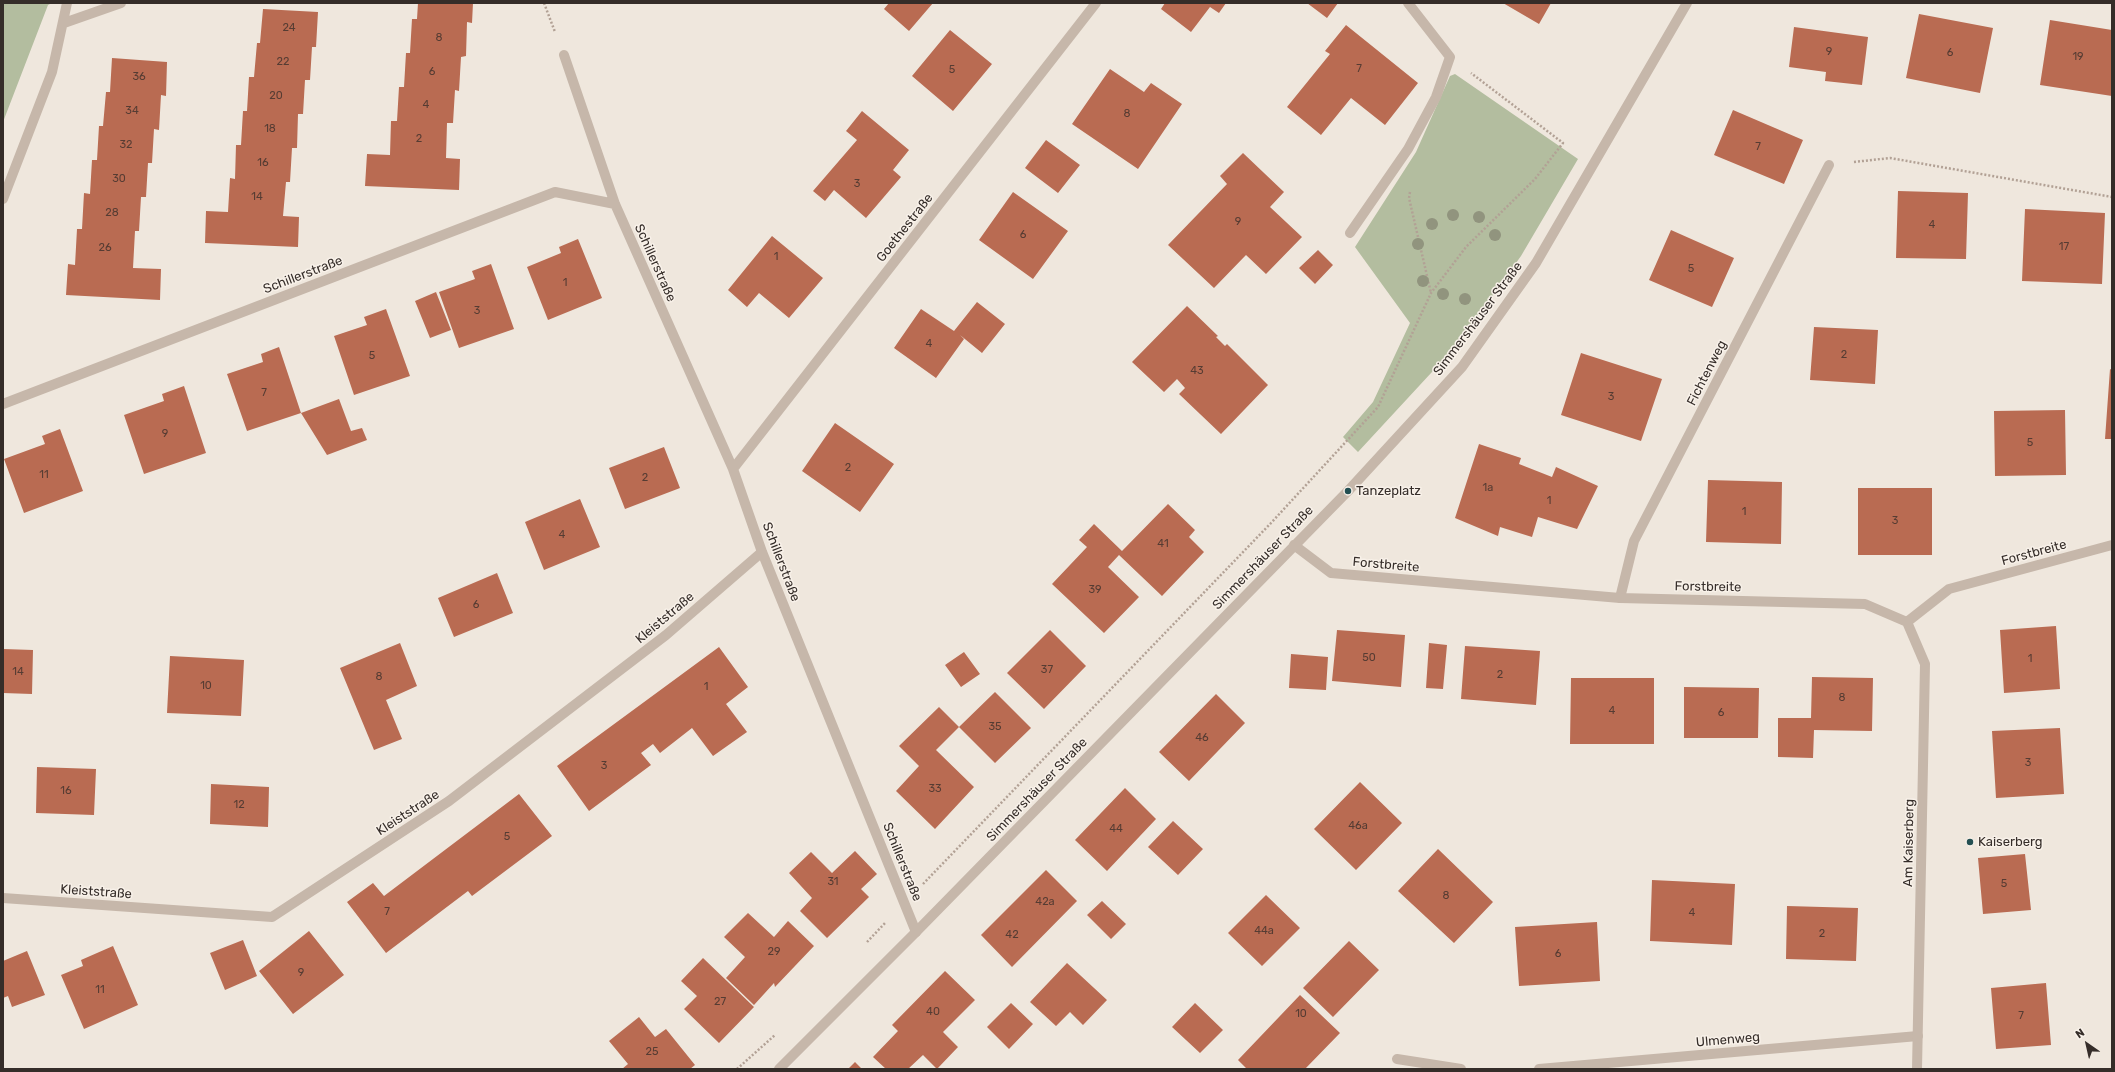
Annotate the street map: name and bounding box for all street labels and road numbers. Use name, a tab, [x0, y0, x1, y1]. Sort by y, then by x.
street label: Goethestraße	[873, 191, 937, 265]
street label: Schillerstraße	[631, 222, 679, 304]
street label: Schillerstraße	[261, 253, 345, 297]
street label: Simmershäuser Straße	[1430, 259, 1526, 379]
street label: Fichtenweg	[1684, 338, 1730, 408]
street label: Simmershäuser Straße	[1209, 503, 1317, 613]
street label: Schillerstraße	[759, 520, 803, 604]
street label: Forstbreite	[2000, 537, 2068, 569]
street label: Forstbreite	[1352, 554, 1420, 576]
street label: Forstbreite	[1674, 579, 1742, 595]
street label: Kleiststraße	[633, 589, 697, 647]
street label: Simmershäuser Straße	[983, 735, 1091, 845]
street label: Kleiststraße	[374, 787, 442, 839]
street label: Am Kaiserberg	[1900, 799, 1918, 887]
street label: Schillerstraße	[879, 820, 925, 904]
street label: Kleiststraße	[60, 882, 132, 902]
street label: Ulmenweg	[1695, 1029, 1761, 1051]

